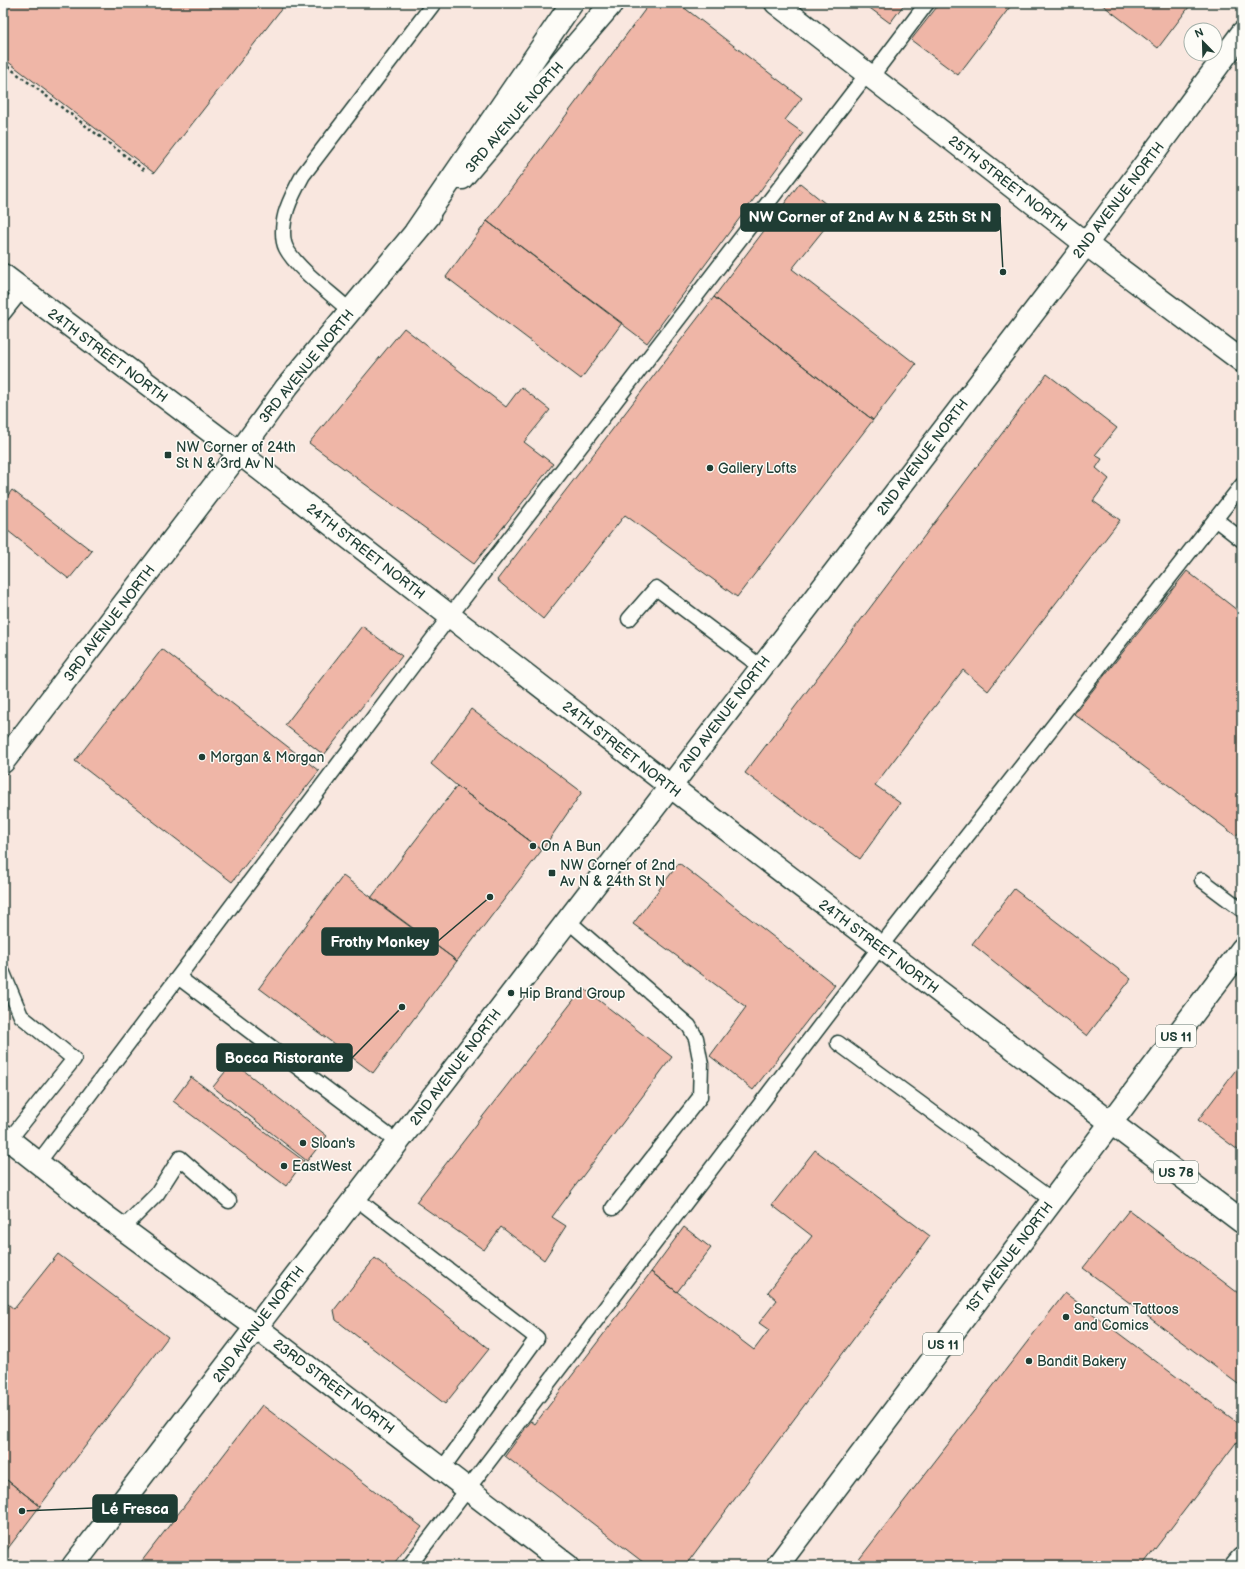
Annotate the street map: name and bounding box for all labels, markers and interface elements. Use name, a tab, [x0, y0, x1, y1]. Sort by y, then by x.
north arrow	[1183, 22, 1223, 62]
text: N	[1193, 26, 1206, 41]
street label: 3RD AVENUE NORTH	[462, 58, 567, 176]
street label: 25TH STREET NORTH	[945, 132, 1070, 235]
street label: 2ND AVENUE NORTH	[1069, 139, 1168, 262]
callout: NW Corner of 2nd Av N & 25th St N	[741, 204, 1000, 231]
text: NW Corner of 2nd Av N & 25th St N	[748, 208, 992, 227]
street label: 24TH STREET NORTH	[44, 305, 171, 406]
street label: 3RD AVENUE NORTH	[255, 306, 357, 427]
street label: 2ND AVENUE NORTH	[873, 396, 972, 519]
place label: NW Corner of 24th St N & 3rd Av N	[176, 439, 296, 472]
marker: NW Corner of 24th St N & 3rd Av N	[163, 450, 173, 460]
place label: Gallery Lofts	[718, 460, 797, 477]
marker: Gallery Lofts	[705, 463, 715, 473]
street label: 24TH STREET NORTH	[303, 500, 428, 603]
street label: 3RD AVENUE NORTH	[60, 562, 159, 685]
street label: 2ND AVENUE NORTH	[675, 653, 774, 776]
street label: 24TH STREET NORTH	[559, 698, 684, 801]
place label: Morgan & Morgan	[210, 749, 324, 766]
marker: Morgan & Morgan	[197, 752, 207, 762]
place label: On A Bun	[541, 838, 601, 855]
marker: On A Bun	[528, 841, 538, 851]
place label: NW Corner of 2nd Av N & 24th St N	[560, 857, 675, 890]
marker: NW Corner of 2nd Av N & 24th St N	[547, 868, 557, 878]
street label: 24TH STREET NORTH	[815, 896, 942, 997]
callout: Frothy Monkey	[322, 928, 438, 955]
text: Frothy Monkey	[331, 933, 430, 952]
place label: Hip Brand Group	[519, 985, 625, 1002]
marker: Hip Brand Group	[506, 988, 516, 998]
street label: 2ND AVENUE NORTH	[406, 1006, 505, 1129]
road number: US 11	[1156, 1025, 1196, 1047]
callout: Bocca Ristorante	[217, 1044, 352, 1071]
text: Bocca Ristorante	[225, 1049, 344, 1068]
place label: Sloan's	[311, 1135, 355, 1152]
marker: Sloan's	[298, 1138, 308, 1148]
place label: EastWest	[292, 1158, 353, 1175]
marker: EastWest	[279, 1161, 289, 1171]
road number: US 78	[1154, 1161, 1198, 1183]
street label: 1ST AVENUE NORTH	[962, 1198, 1057, 1316]
street label: 2ND AVENUE NORTH	[209, 1263, 308, 1386]
place label: Sanctum Tattoos and Comics	[1074, 1301, 1179, 1334]
marker: Sanctum Tattoos and Comics	[1061, 1312, 1071, 1322]
road number: US 11	[923, 1333, 963, 1355]
street label: 23RD STREET NORTH	[270, 1335, 398, 1438]
place label: Bandit Bakery	[1037, 1353, 1127, 1370]
marker: Bandit Bakery	[1024, 1356, 1034, 1366]
callout: Lé Fresca	[93, 1495, 177, 1522]
text: Lé Fresca	[101, 1500, 169, 1519]

